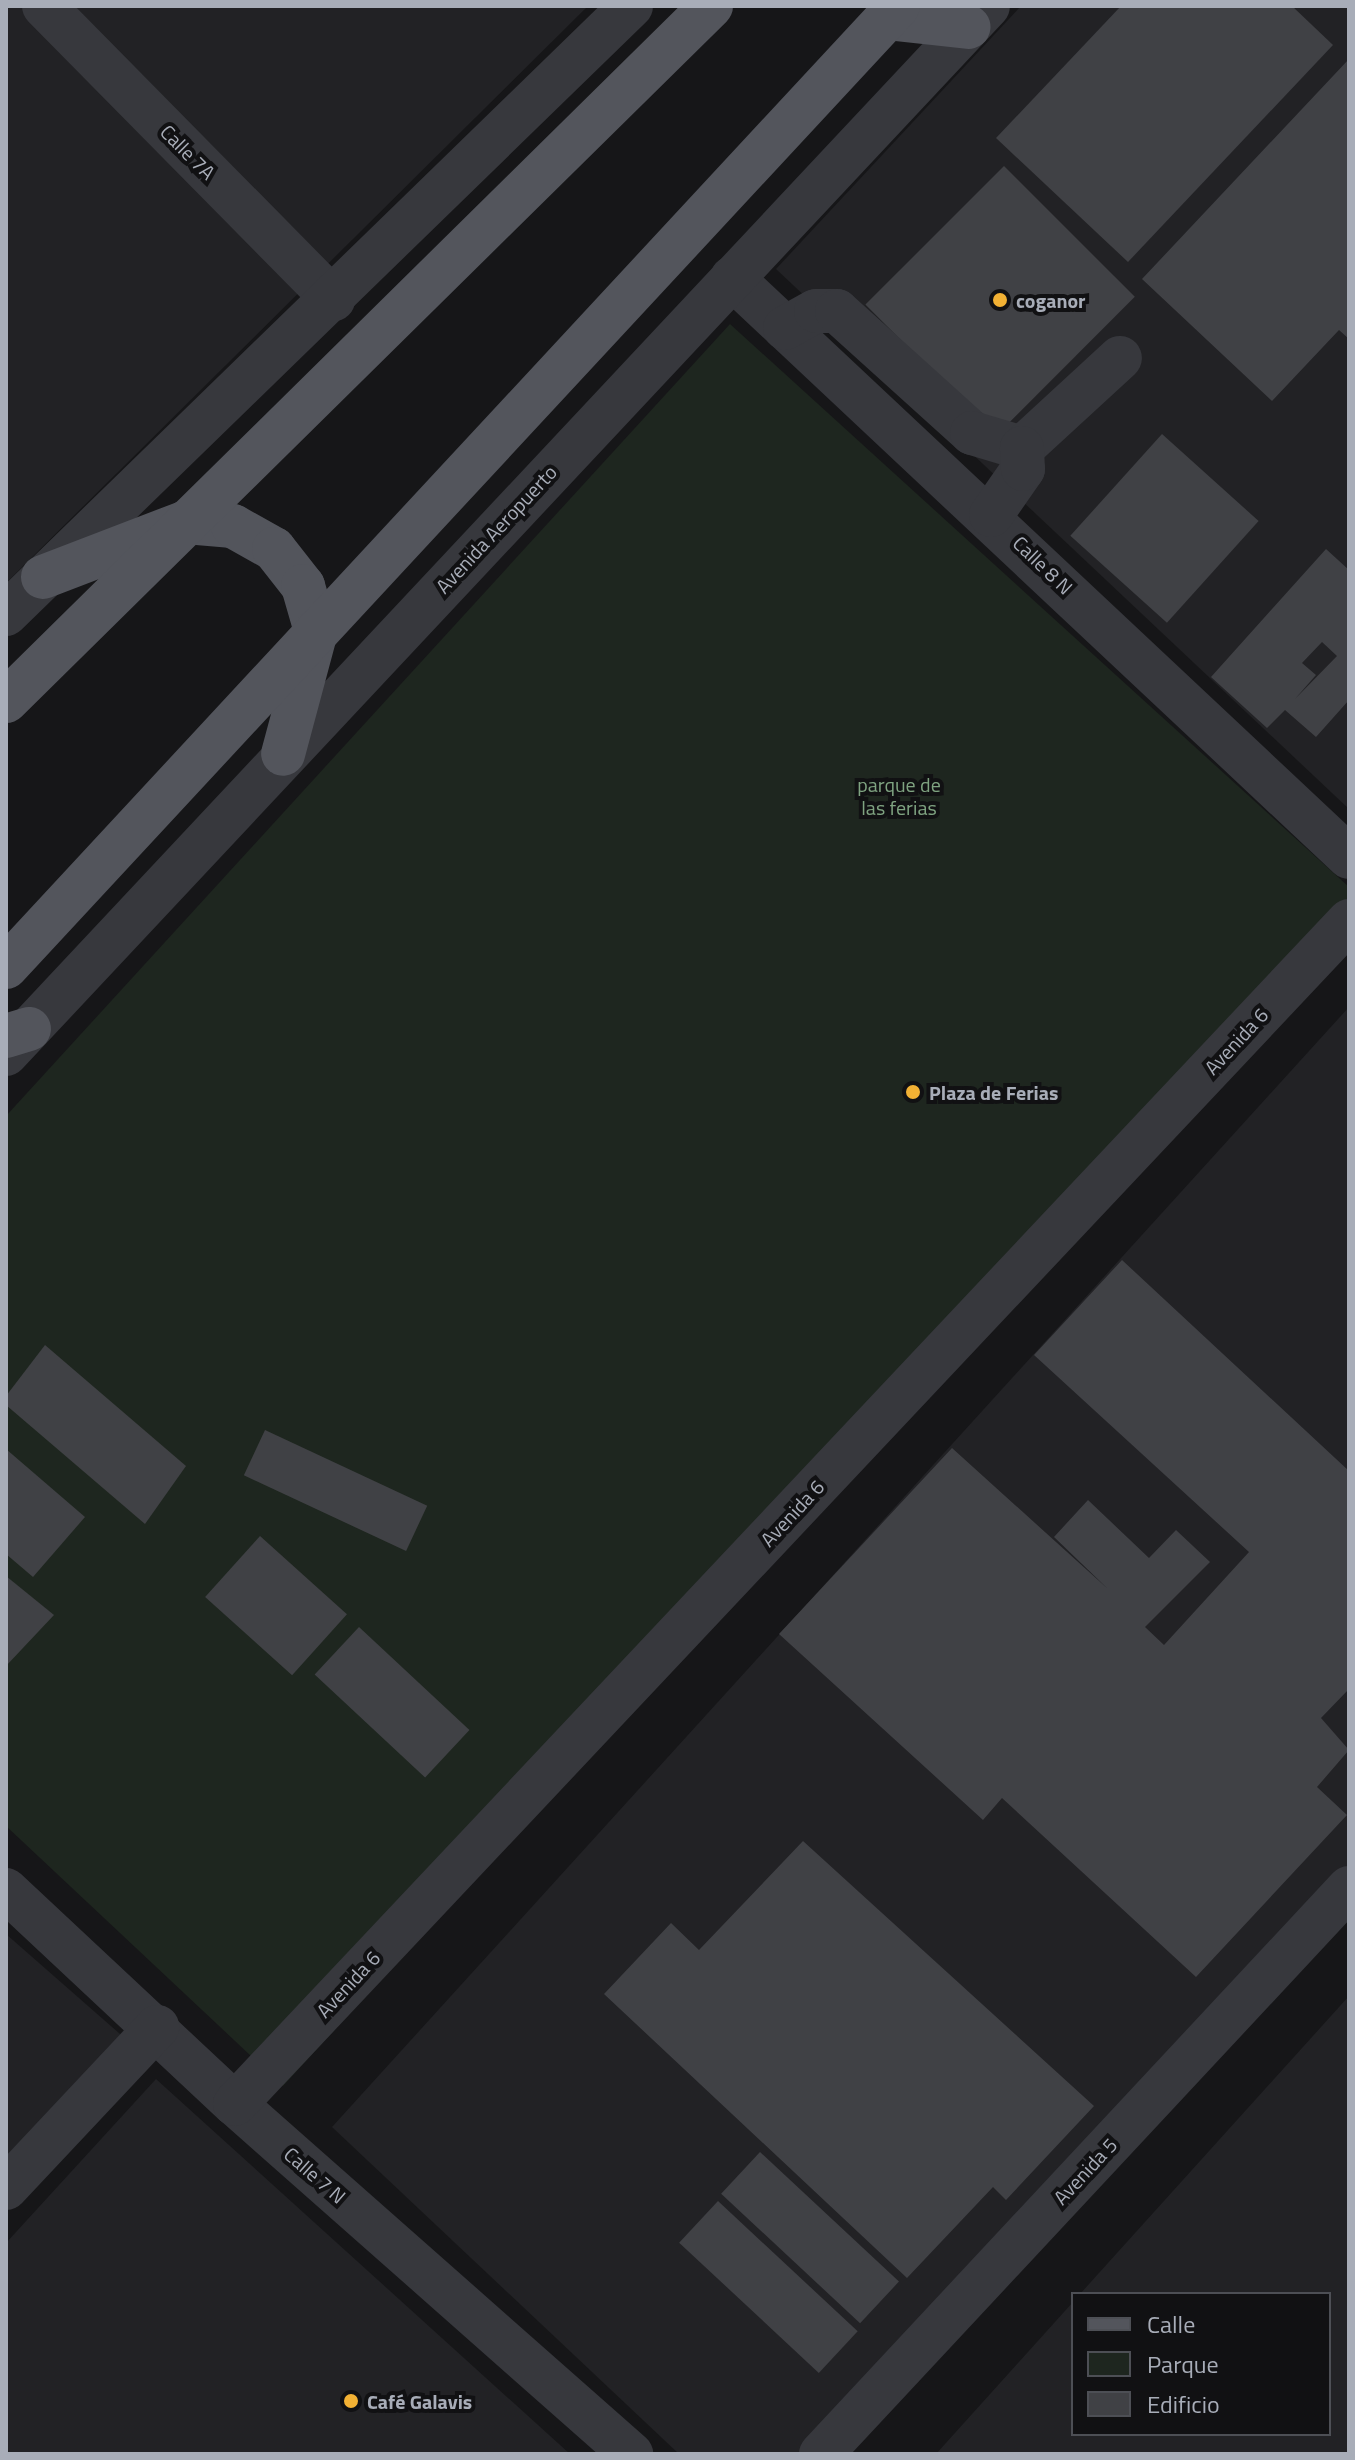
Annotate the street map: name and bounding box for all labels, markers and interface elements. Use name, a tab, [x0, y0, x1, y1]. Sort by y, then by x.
street label: Calle 7A	[156, 120, 220, 184]
place label: coganor	[1016, 288, 1086, 312]
marker: coganor	[991, 291, 1009, 309]
street label: Avenida Aeropuerto	[431, 460, 561, 598]
street label: Calle 8 N	[1008, 531, 1078, 599]
park label: parque de las ferias	[857, 773, 941, 820]
street label: Avenida 6	[1199, 1003, 1273, 1079]
place label: Plaza de Ferias	[929, 1080, 1058, 1104]
marker: Plaza de Ferias	[904, 1083, 922, 1101]
street label: Avenida 6	[755, 1475, 829, 1551]
street label: Avenida 6	[311, 1946, 385, 2022]
street label: Avenida 5	[1048, 2133, 1122, 2209]
street label: Calle 7 N	[279, 2142, 351, 2208]
legend	[1071, 2292, 1331, 2436]
text: Calle	[1147, 2306, 1195, 2342]
text: Parque	[1147, 2346, 1219, 2382]
text: Edificio	[1147, 2386, 1220, 2422]
place label: Café Galavis	[367, 2389, 472, 2413]
marker: Café Galavis	[342, 2392, 360, 2410]

